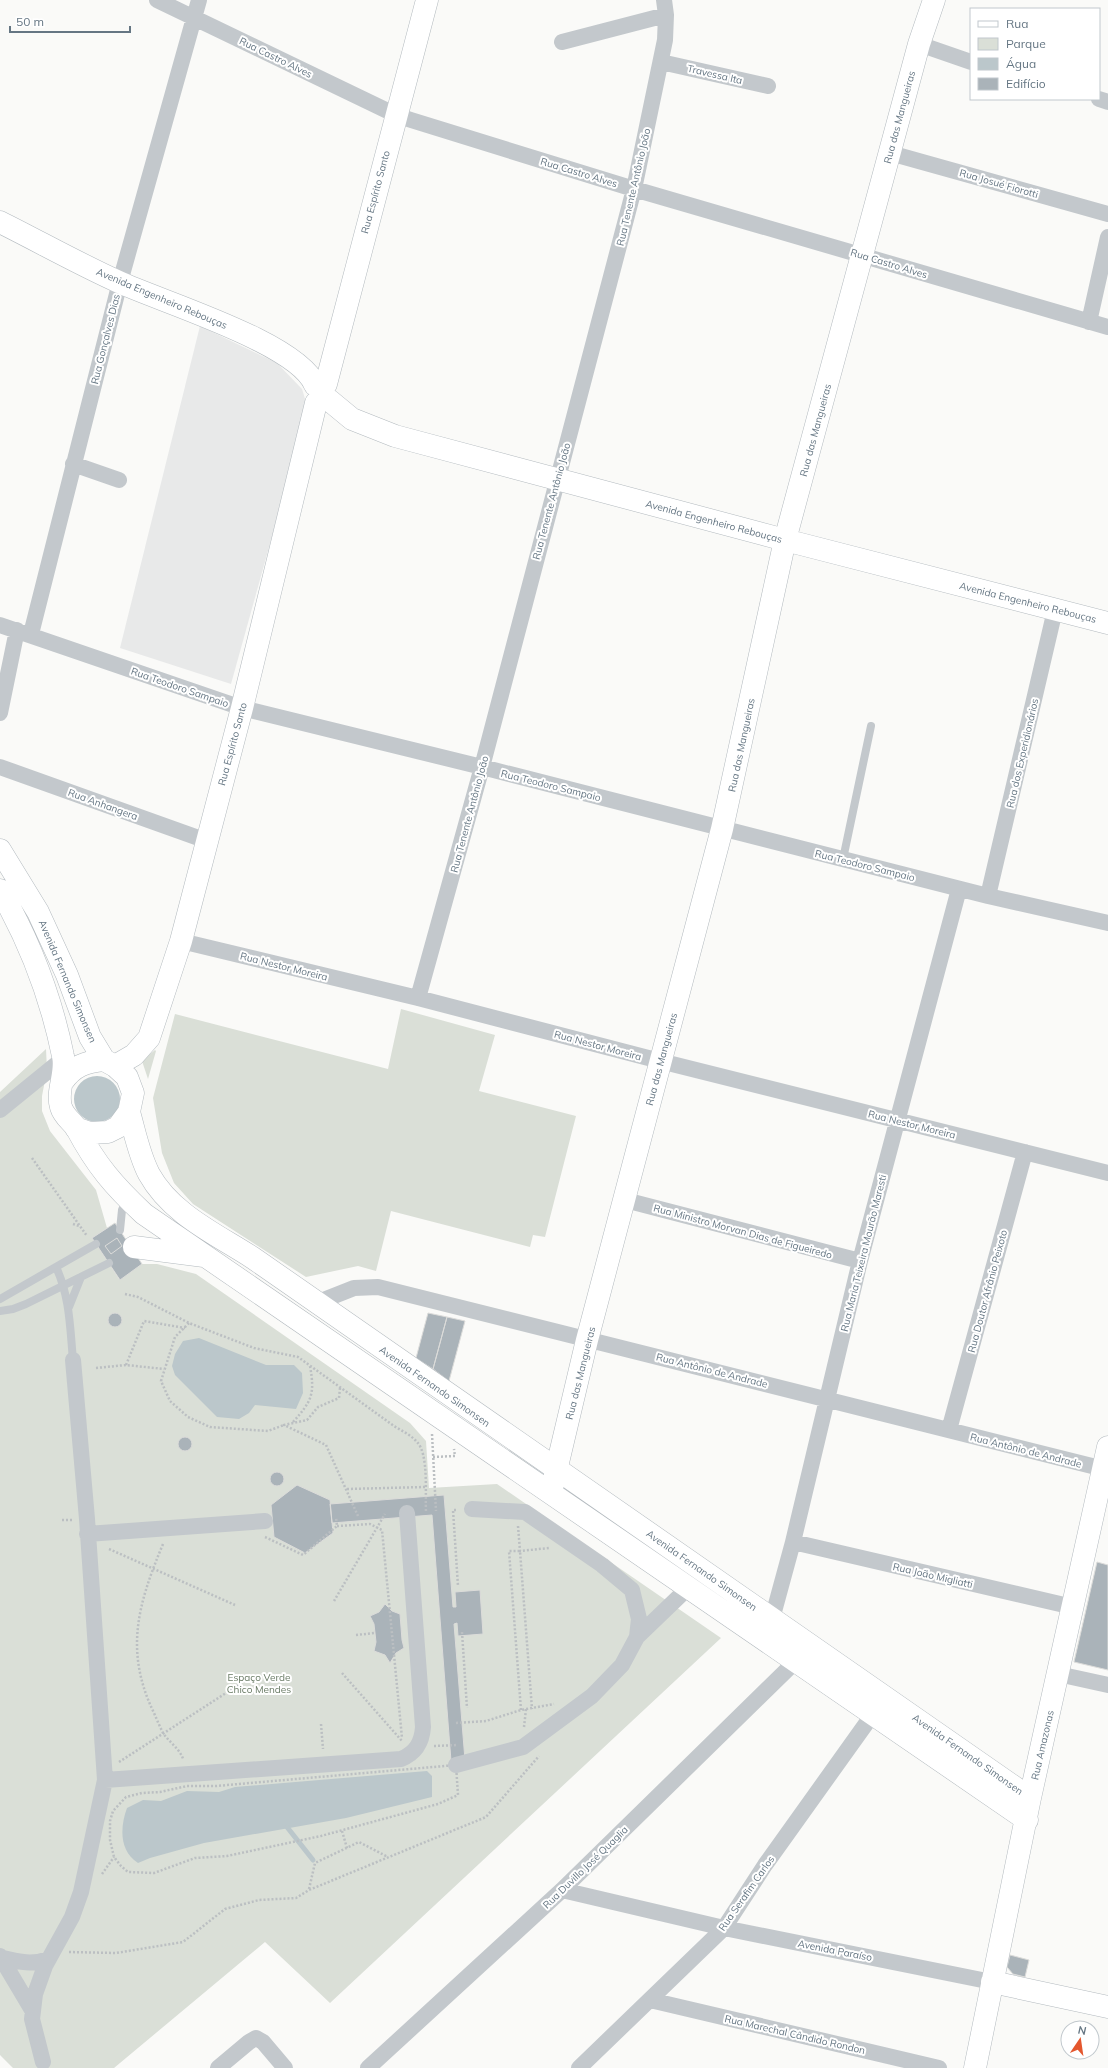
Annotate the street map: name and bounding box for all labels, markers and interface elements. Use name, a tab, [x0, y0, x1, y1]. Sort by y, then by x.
scale bar	[10, 8, 130, 34]
legend	[970, 8, 1100, 100]
text: 50 m	[16, 14, 44, 29]
text: Rua	[1006, 16, 1028, 31]
street label: Rua Castro Alves	[237, 34, 314, 81]
text: Parque	[1006, 36, 1046, 51]
text: Água	[1006, 56, 1036, 71]
street label: Travessa Ita	[686, 62, 744, 87]
street label: Rua das Mangueiras	[881, 69, 918, 165]
text: Edifício	[1006, 76, 1046, 91]
street label: Rua Tenente Antônio João	[614, 127, 653, 247]
street label: Rua Espírito Santo	[358, 149, 393, 235]
street label: Rua Castro Alves	[539, 155, 619, 190]
street label: Rua Josué Fiorotti	[958, 166, 1040, 201]
street label: Rua Castro Alves	[849, 246, 929, 281]
street label: Avenida Engenheiro Rebouças	[94, 265, 229, 332]
street label: Rua Gonçalves Dias	[88, 293, 123, 386]
street label: Rua das Mangueiras	[797, 382, 834, 478]
street label: Rua Tenente Antônio João	[530, 441, 573, 561]
street label: Avenida Engenheiro Rebouças	[644, 497, 784, 546]
street label: Avenida Engenheiro Rebouças	[958, 579, 1098, 626]
street label: Rua Teodoro Sampaio	[129, 665, 231, 710]
street label: Rua das Mangueiras	[725, 697, 758, 793]
street label: Rua dos Experidionários	[1004, 697, 1041, 809]
street label: Rua Espírito Santo	[215, 701, 250, 787]
street label: Rua Tenente Antônio João	[448, 754, 491, 874]
street label: Rua Teodoro Sampaio	[500, 767, 602, 804]
street label: Rua Anhangera	[66, 786, 139, 823]
street label: Rua Teodoro Sampaio	[814, 847, 916, 884]
street label: Avenida Fernando Simonsen	[36, 918, 99, 1045]
street label: Rua Nestor Moreira	[239, 949, 329, 984]
street label: Rua das Mangueiras	[643, 1011, 680, 1107]
street label: Rua Nestor Moreira	[553, 1028, 643, 1063]
street label: Rua Nestor Moreira	[867, 1107, 957, 1142]
street label: Rua Maria Teixeira Mourão Maresti	[838, 1173, 889, 1333]
street label: Rua Ministro Morvan Dias de Figueiredo	[652, 1201, 834, 1262]
street label: Rua Doutor Afrânio Peixoto	[965, 1228, 1010, 1354]
street label: Rua das Mangueiras	[563, 1325, 598, 1421]
street label: Avenida Fernando Simonsen	[377, 1343, 493, 1430]
street label: Rua Antônio de Andrade	[655, 1350, 769, 1391]
street label: Rua Antônio de Andrade	[969, 1430, 1083, 1471]
street label: Avenida Fernando Simonsen	[644, 1527, 760, 1614]
street label: Rua João Migliatti	[892, 1560, 974, 1591]
park label: Espaço Verde Chico Mendes	[227, 1671, 291, 1696]
street label: Rua Amazonas	[1028, 1709, 1057, 1781]
street label: Avenida Fernando Simonsen	[910, 1711, 1026, 1798]
street label: Rua Duvillo José Quaglia	[540, 1823, 631, 1911]
street label: Rua Serafim Carlos	[716, 1853, 777, 1933]
street label: Avenida Paraíso	[797, 1937, 873, 1964]
street label: Rua Marechal Cândido Rondon	[723, 2012, 867, 2057]
north arrow	[1060, 2020, 1100, 2060]
text: N	[1077, 2023, 1088, 2038]

